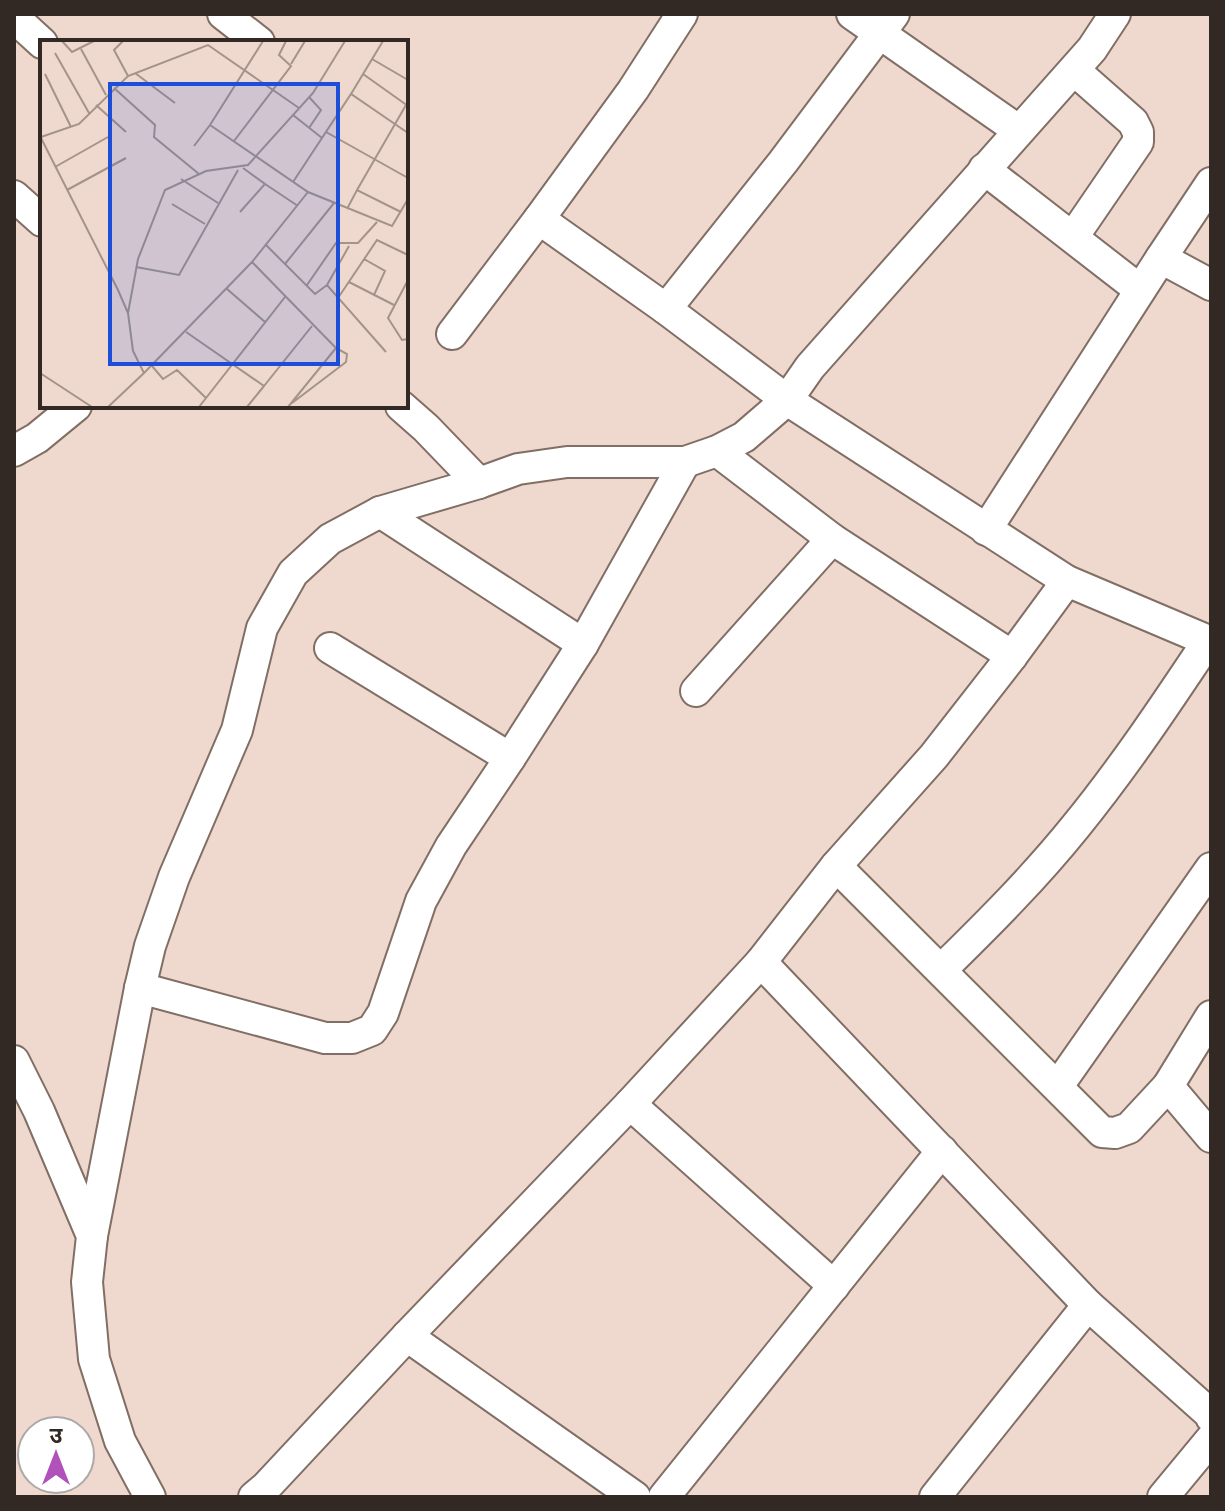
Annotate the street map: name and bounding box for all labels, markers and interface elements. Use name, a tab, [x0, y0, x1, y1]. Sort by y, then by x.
inset map	[40, 40, 408, 408]
north arrow	[16, 1415, 96, 1495]
text: उ	[50, 1423, 64, 1449]

